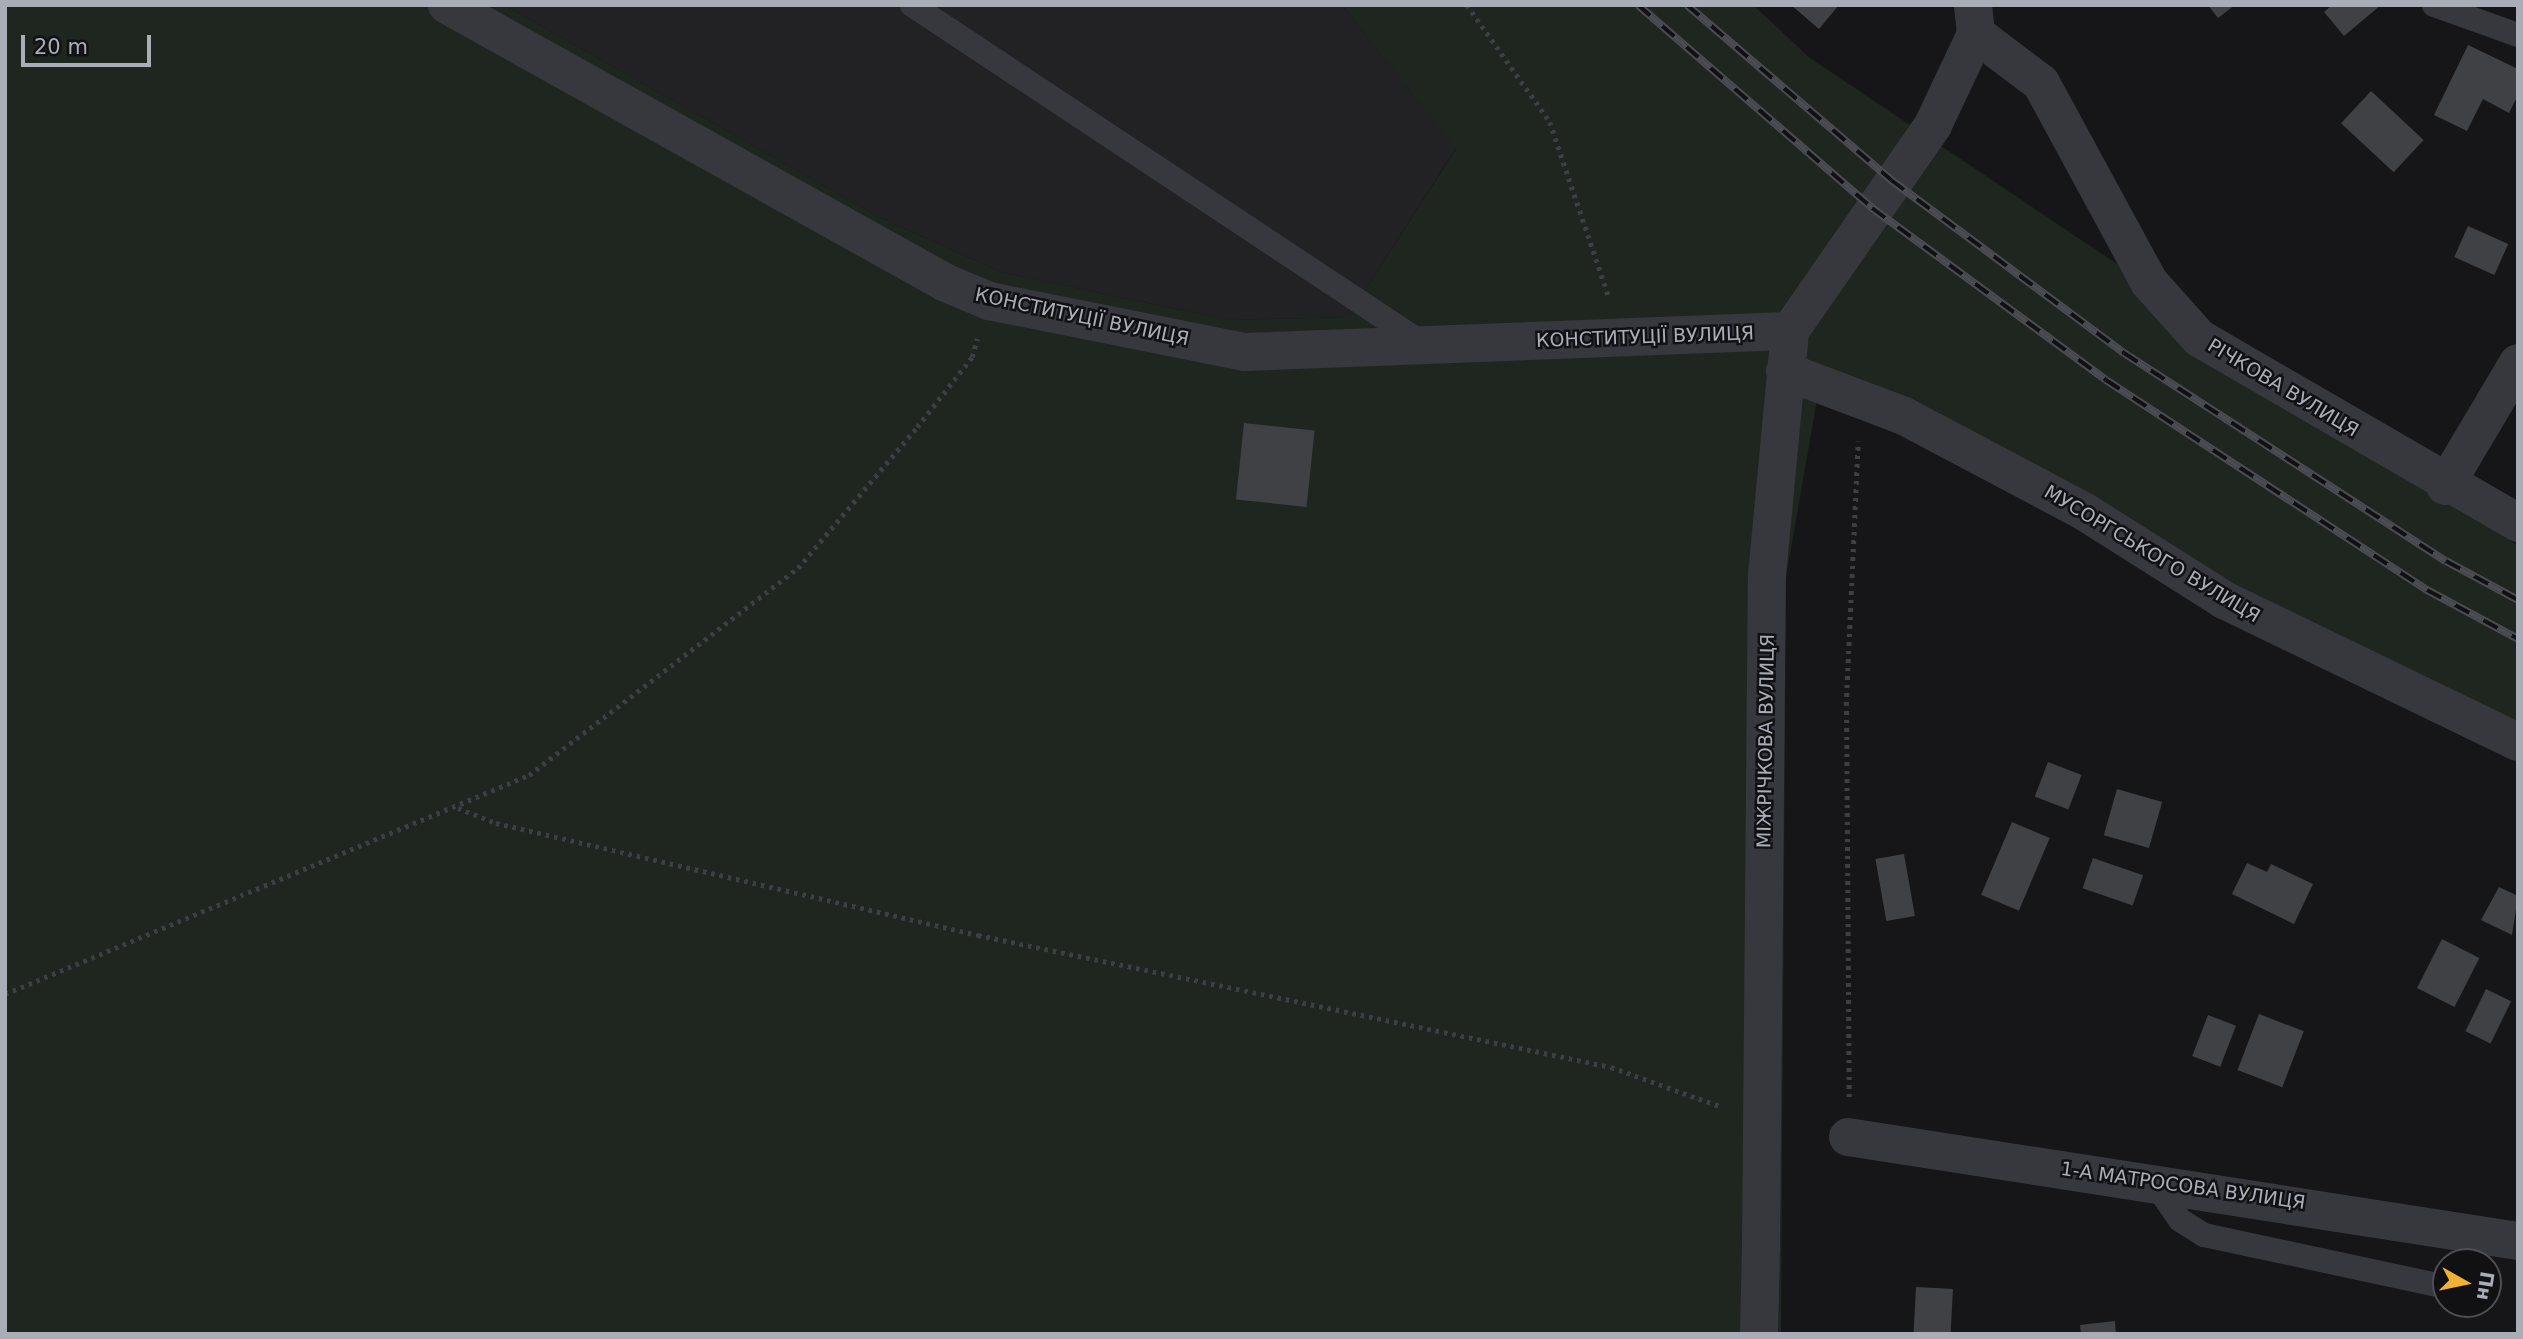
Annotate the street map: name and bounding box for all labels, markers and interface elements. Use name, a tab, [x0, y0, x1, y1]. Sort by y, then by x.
scale bar	[24, 21, 154, 65]
text: 20 m	[34, 35, 88, 59]
street label: КОНСТИТУЦІЇ ВУЛИЦЯ	[973, 283, 1191, 351]
street label: КОНСТИТУЦІЇ ВУЛИЦЯ	[1536, 322, 1754, 352]
street label: РІЧКОВА ВУЛИЦЯ	[2204, 334, 2362, 442]
street label: МУСОРГСЬКОГО ВУЛИЦЯ	[2040, 480, 2264, 628]
street label: МІЖРІЧКОВА ВУЛИЦЯ	[1753, 634, 1779, 848]
street label: 1-А МАТРОСОВА ВУЛИЦЯ	[2059, 1158, 2307, 1214]
north arrow	[2432, 1248, 2502, 1318]
text: Пн	[2473, 1270, 2499, 1302]

